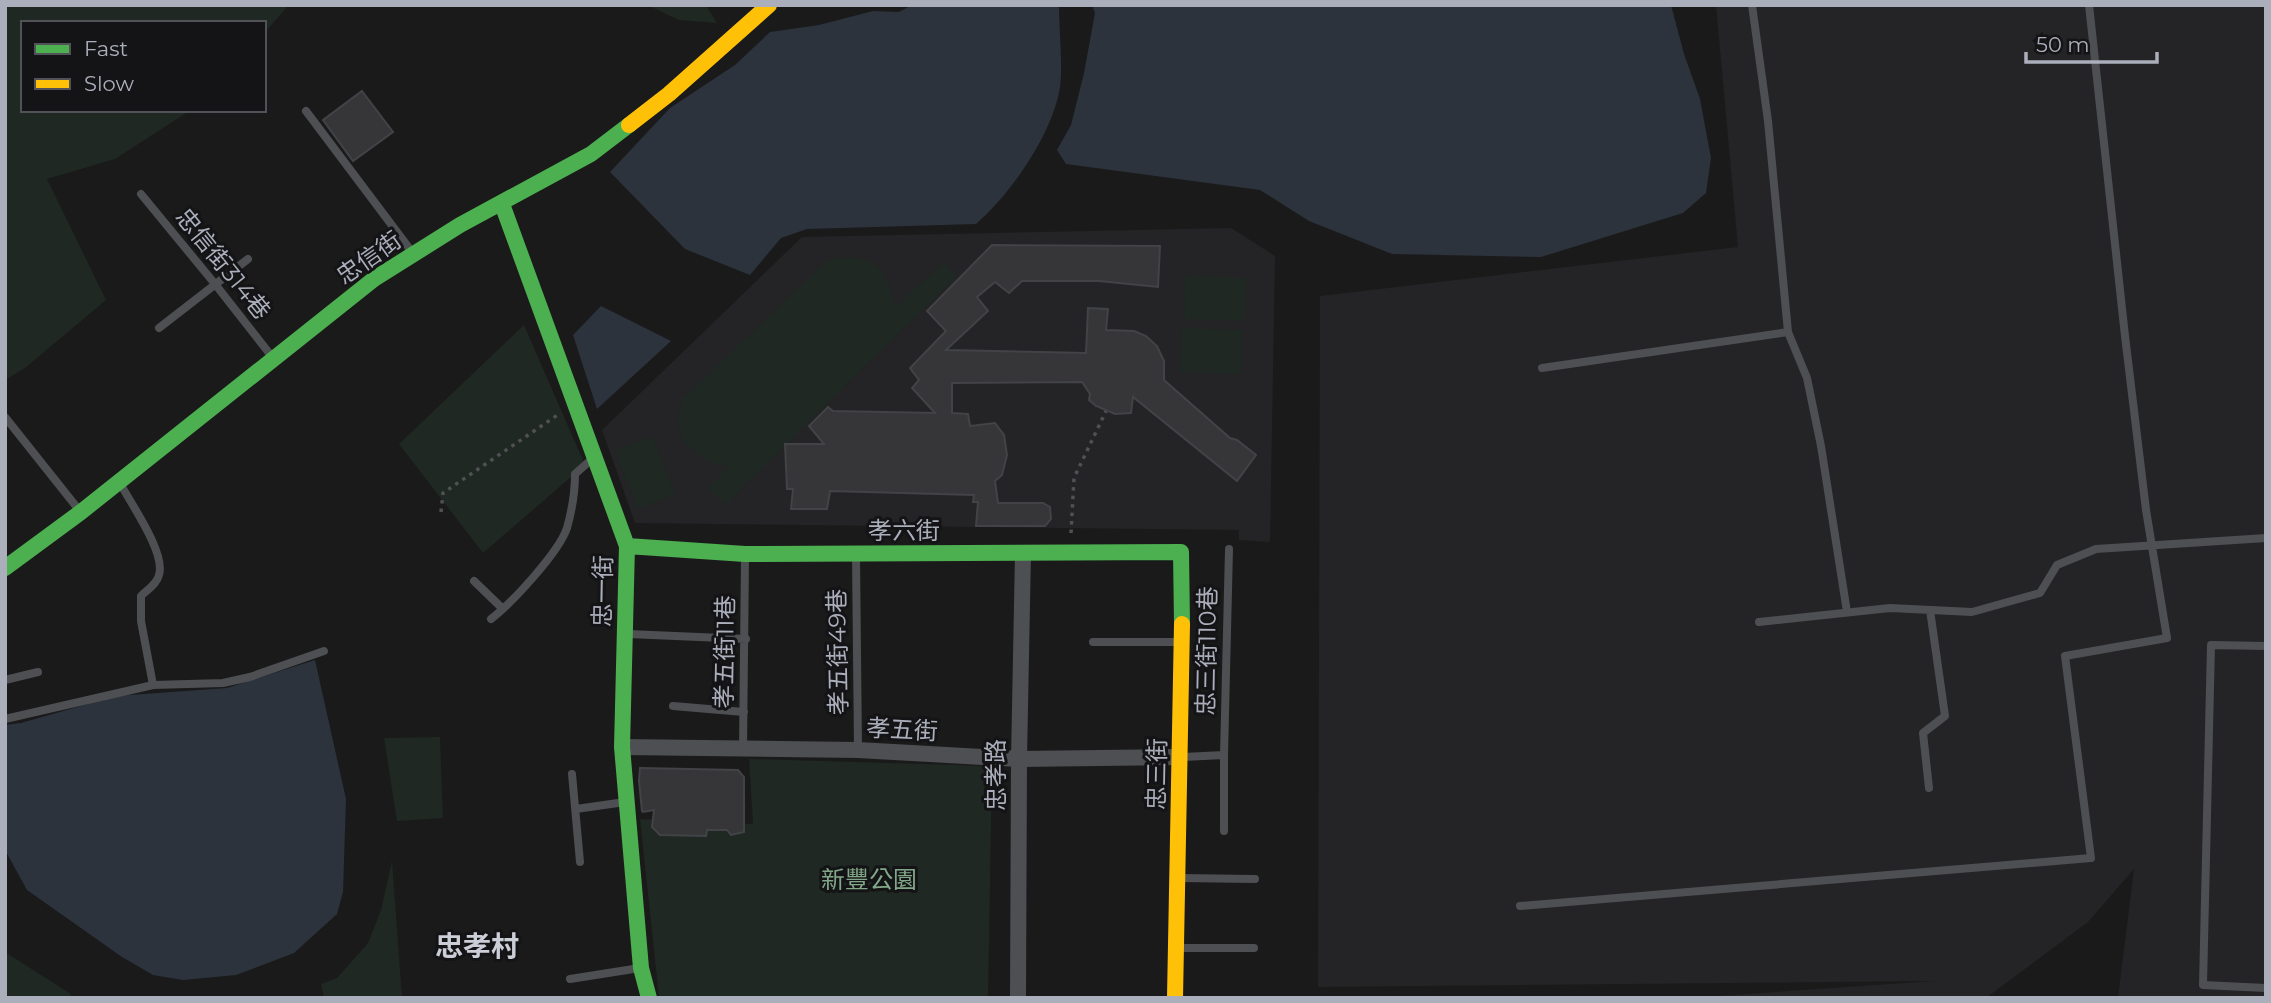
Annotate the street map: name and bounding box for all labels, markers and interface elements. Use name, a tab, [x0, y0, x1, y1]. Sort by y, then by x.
legend	[21, 21, 266, 112]
scale bar	[2026, 21, 2157, 65]
text: 50 m	[2036, 32, 2090, 57]
text: Fast	[84, 36, 128, 61]
text: Slow	[84, 71, 134, 96]
street label: 忠信街314巷	[170, 202, 277, 325]
street label: 忠信街	[331, 225, 407, 290]
street label: 孝六街	[868, 516, 940, 545]
street label: 忠一街	[587, 555, 618, 627]
street label: 忠三街110巷	[1191, 586, 1222, 716]
street label: 孝五街49巷	[822, 589, 853, 715]
street label: 孝五街11巷	[709, 595, 740, 709]
street label: 孝五街	[865, 713, 939, 746]
street label: 忠三街	[1141, 738, 1172, 810]
street label: 忠孝路	[981, 739, 1010, 811]
park label: 新豐公園	[821, 865, 917, 894]
district label: 忠孝村	[435, 929, 519, 963]

